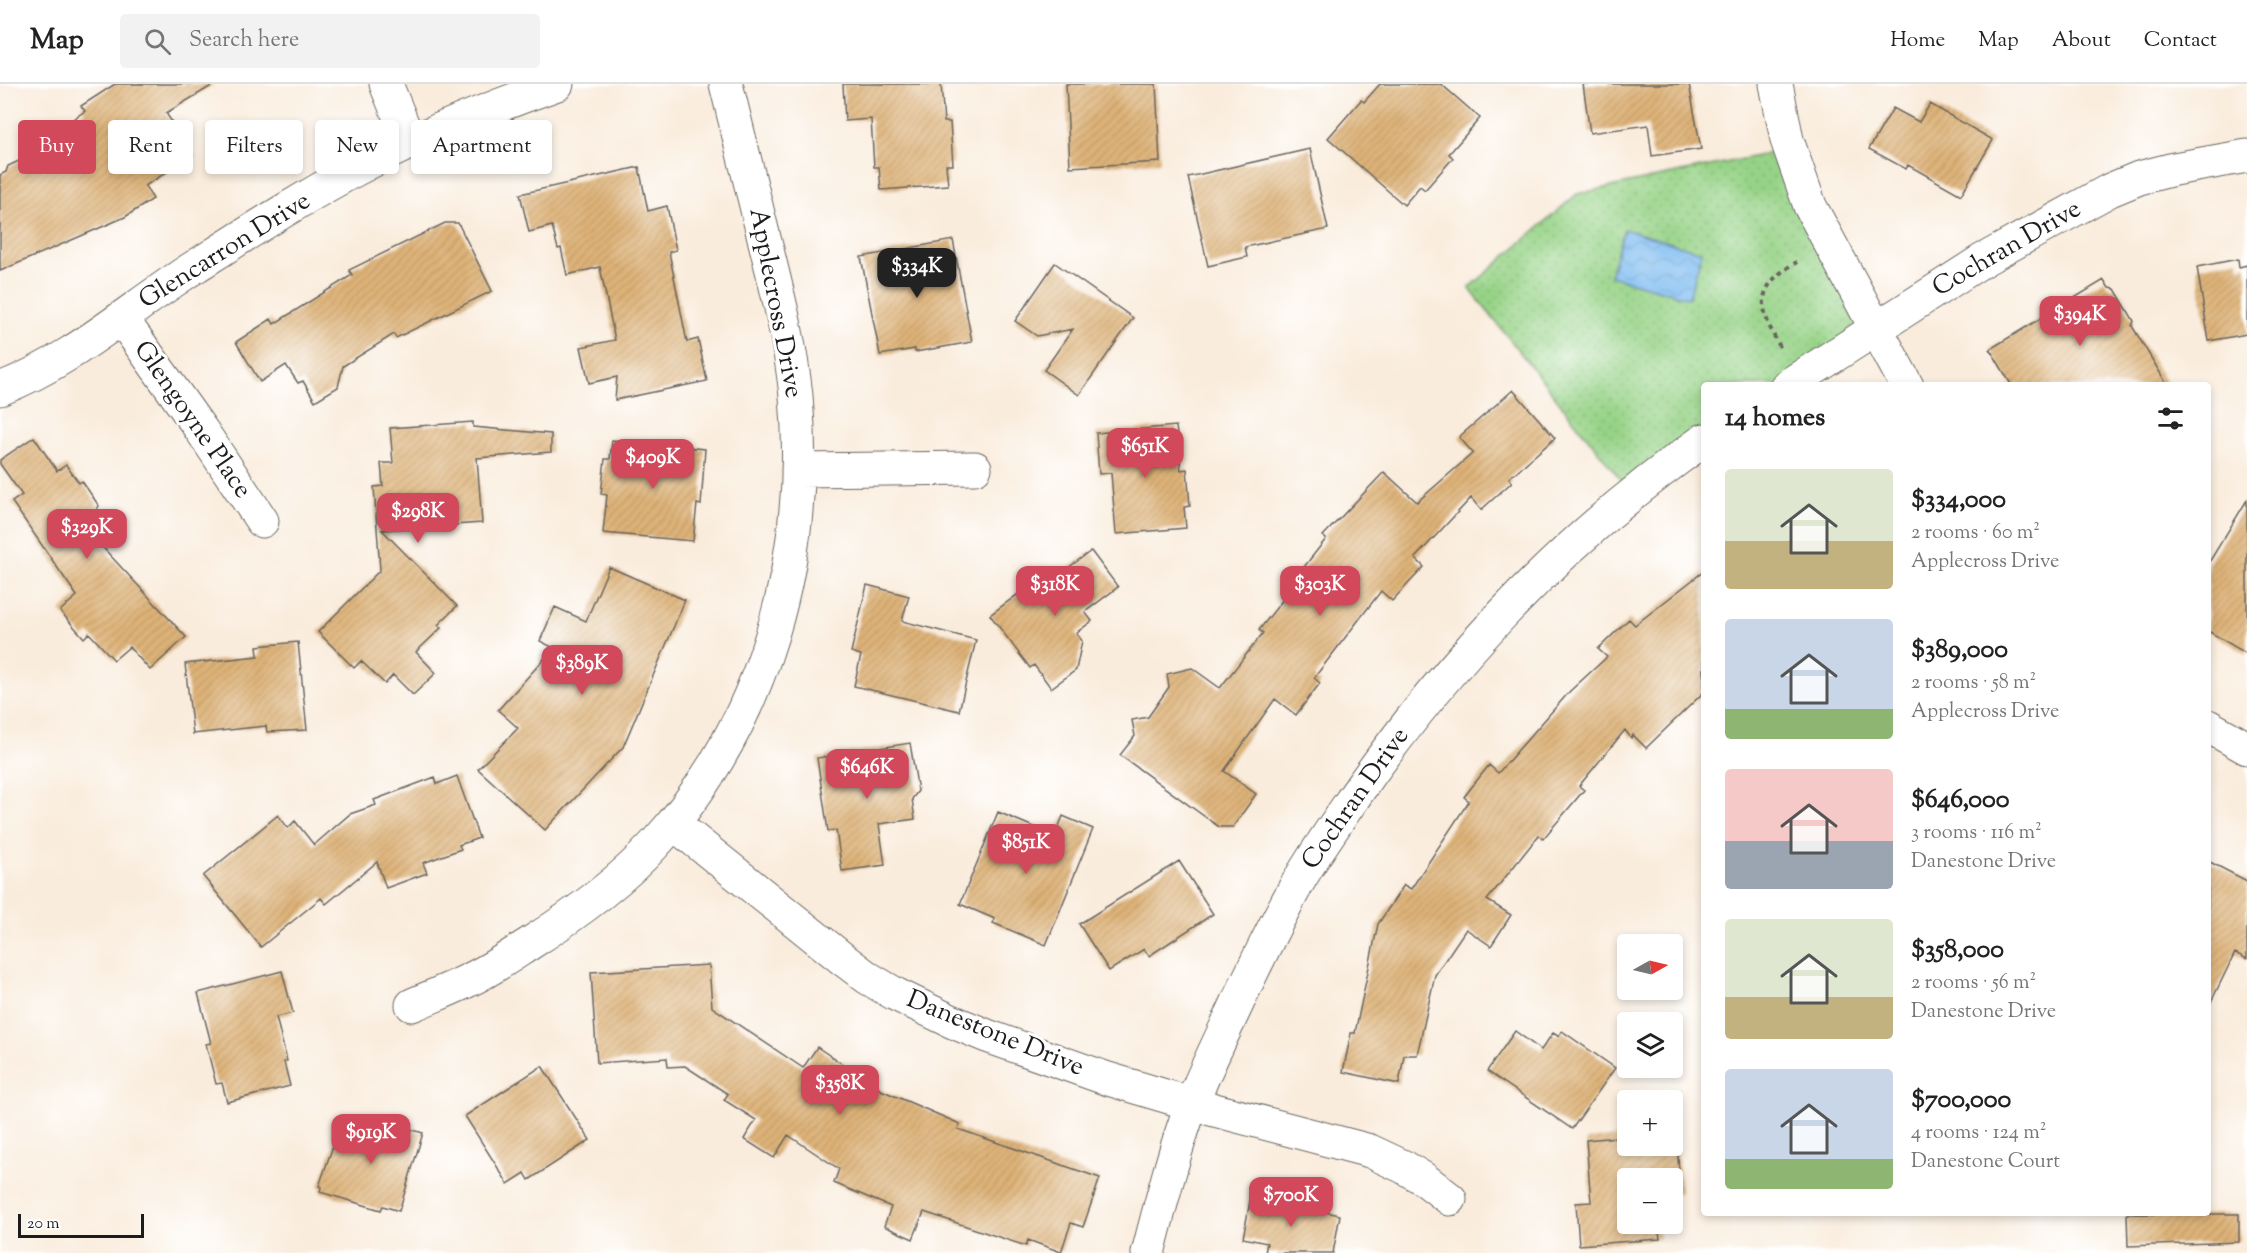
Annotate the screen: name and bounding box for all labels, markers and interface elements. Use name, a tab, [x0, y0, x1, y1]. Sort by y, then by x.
search box	[120, 14, 540, 68]
text: Map	[30, 21, 84, 61]
icon: search	[141, 25, 174, 58]
text: Search here	[189, 25, 299, 57]
text: Home	[1890, 26, 1945, 56]
text: Map	[1978, 26, 2019, 56]
text: About	[2052, 26, 2111, 56]
text: Contact	[2144, 26, 2217, 56]
chip: Buy	[18, 120, 96, 174]
chip: Rent	[108, 120, 193, 174]
chip: Filters	[205, 120, 303, 174]
chip: New	[315, 120, 399, 174]
chip: Apartment	[411, 120, 552, 174]
street label: Glencarron Drive	[132, 183, 318, 319]
street label: Cochran Drive	[1926, 191, 2088, 307]
street label: Applecross Drive	[738, 205, 812, 401]
pin: $334K	[875, 248, 959, 299]
text: $334K	[891, 253, 943, 282]
pin: $394K	[2038, 296, 2122, 347]
text: $394K	[2054, 301, 2106, 330]
street label: Glengoyne Place	[124, 334, 260, 506]
text: 14 homes	[1725, 400, 1825, 437]
icon: filters	[2154, 402, 2187, 435]
pin: $651K	[1103, 428, 1187, 479]
text: $651K	[1121, 433, 1169, 462]
pin: $409K	[611, 439, 695, 490]
text: $409K	[625, 444, 681, 473]
text: $334,000	[1911, 482, 2006, 519]
pin: $298K	[376, 493, 460, 544]
icon: home	[1773, 493, 1845, 565]
text: $298K	[391, 498, 445, 527]
pin: $329K	[45, 509, 129, 560]
text: $329K	[61, 514, 113, 543]
text: 2 rooms · 60 m²	[1911, 519, 2040, 548]
text: Applecross Drive	[1911, 548, 2059, 577]
pin: $318K	[1013, 566, 1097, 617]
pin: $303K	[1278, 566, 1362, 617]
text: $318K	[1030, 571, 1080, 600]
text: $303K	[1294, 571, 1346, 600]
text: $389,000	[1911, 632, 2008, 669]
icon: home	[1773, 643, 1845, 715]
pin: $389K	[540, 645, 624, 696]
text: $389K	[556, 650, 608, 679]
text: 2 rooms · 58 m²	[1911, 669, 2036, 698]
text: Applecross Drive	[1911, 698, 2059, 727]
street label: Cochran Drive	[1293, 720, 1419, 878]
pin: $646K	[825, 749, 909, 800]
text: $646K	[840, 754, 894, 783]
text: $646,000	[1911, 782, 2010, 819]
icon: home	[1773, 793, 1845, 865]
text: 3 rooms · 116 m²	[1911, 819, 2042, 848]
pin: $851K	[984, 824, 1068, 875]
text: $851K	[1002, 829, 1050, 858]
text: Danestone Drive	[1911, 848, 2056, 877]
text: $358,000	[1911, 932, 2004, 969]
north arrow	[1617, 934, 1683, 1000]
map controls	[1617, 934, 1683, 1234]
icon: home	[1773, 943, 1845, 1015]
text: 2 rooms · 56 m²	[1911, 969, 2036, 998]
street label: Danestone Drive	[901, 982, 1089, 1086]
text: Danestone Drive	[1911, 998, 2056, 1027]
button: layers	[1617, 1012, 1683, 1078]
pin: $358K	[798, 1065, 882, 1116]
text: $358K	[815, 1070, 865, 1099]
text: $700,000	[1911, 1082, 2011, 1119]
button: +	[1617, 1090, 1683, 1156]
icon: home	[1773, 1093, 1845, 1165]
pin: $919K	[329, 1114, 413, 1165]
text: $919K	[345, 1119, 397, 1148]
text: 4 rooms · 124 m²	[1911, 1119, 2046, 1148]
text: Danestone Court	[1911, 1148, 2060, 1177]
button: −	[1617, 1168, 1683, 1234]
pin: $700K	[1249, 1177, 1333, 1228]
text: $700K	[1263, 1182, 1319, 1211]
scale bar	[18, 1211, 144, 1238]
text: 20 m	[27, 1213, 60, 1236]

